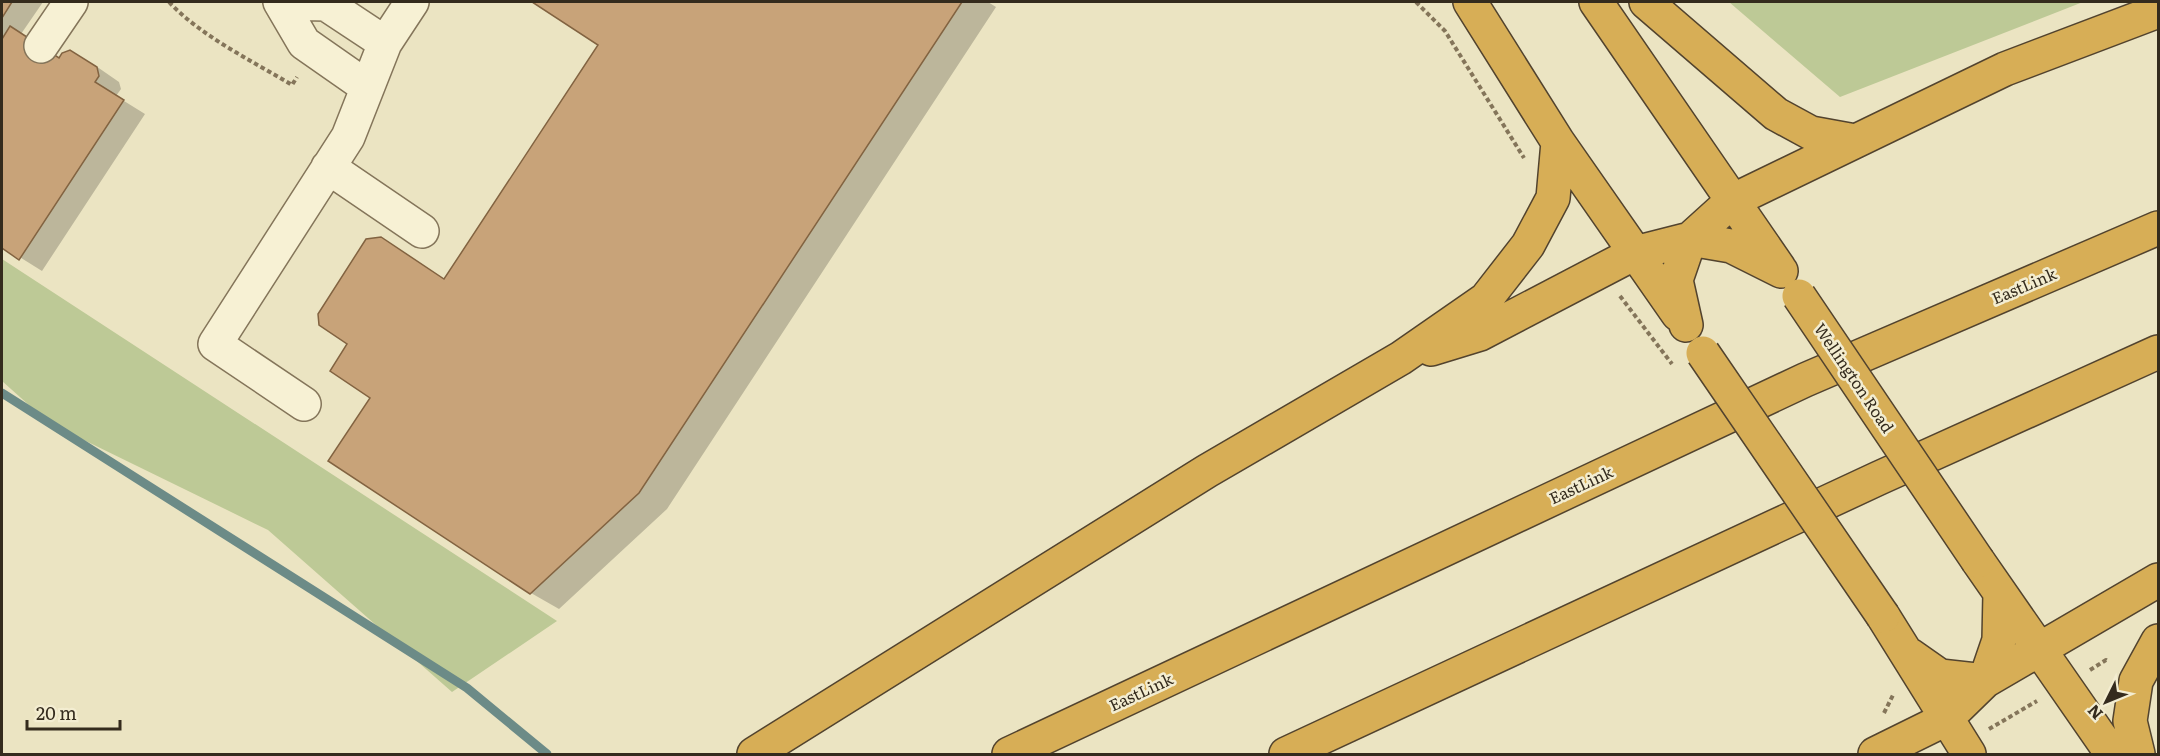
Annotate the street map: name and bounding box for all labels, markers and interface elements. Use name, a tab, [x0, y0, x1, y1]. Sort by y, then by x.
street label: EastLink	[1988, 261, 2060, 309]
street label: Wellington Road	[1809, 318, 1901, 437]
street label: EastLink	[1545, 459, 1617, 509]
street label: EastLink	[1105, 666, 1177, 716]
north arrow	[2076, 672, 2136, 732]
scale bar	[27, 693, 120, 731]
text: 20 m	[36, 699, 77, 726]
text: N	[2081, 700, 2108, 726]

